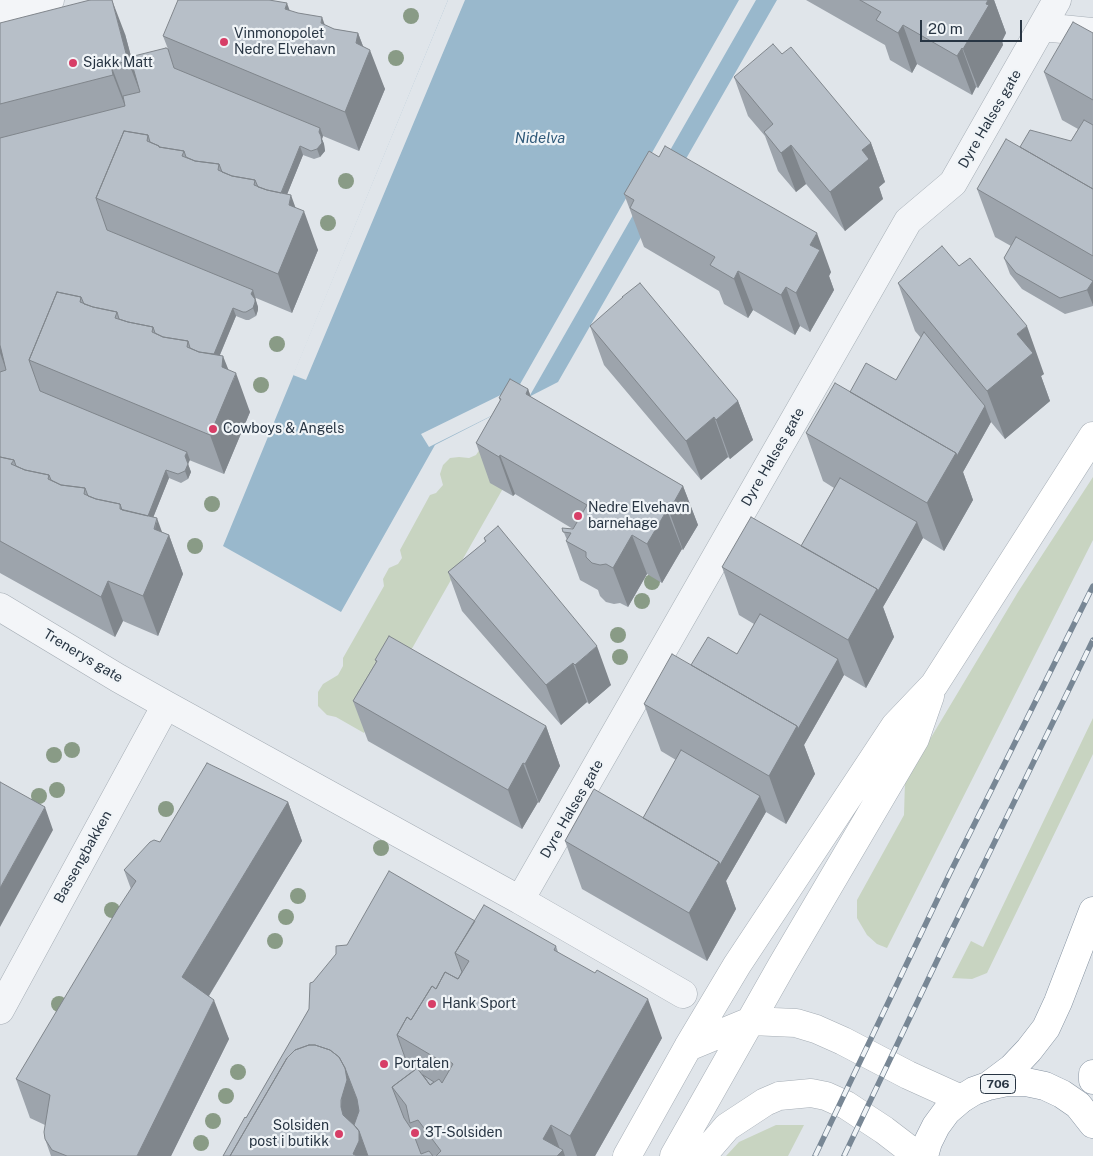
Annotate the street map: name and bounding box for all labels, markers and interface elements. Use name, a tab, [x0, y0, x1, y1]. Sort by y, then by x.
scale bar	[923, 10, 1026, 42]
text: 20 m	[928, 20, 963, 37]
place label: Vinmonopolet Nedre Elvehavn	[234, 26, 336, 58]
marker: Vinmonopolet Nedre Elvehavn	[218, 36, 230, 48]
place label: Sjakk Matt	[83, 55, 153, 71]
marker: Sjakk Matt	[67, 57, 79, 69]
street label: Dyre Halses gate	[955, 67, 1025, 171]
water label: Nidelva	[515, 129, 565, 147]
street label: Dyre Halses gate	[738, 405, 808, 509]
place label: Cowboys & Angels	[223, 421, 344, 437]
marker: Cowboys & Angels	[207, 423, 219, 435]
place label: Nedre Elvehavn barnehage	[588, 500, 690, 532]
marker: Nedre Elvehavn barnehage	[572, 510, 584, 522]
street label: Trenerys gate	[40, 626, 126, 686]
street label: Dyre Halses gate	[537, 757, 607, 861]
street label: Bassengbakken	[51, 808, 115, 906]
place label: Hank Sport	[442, 996, 516, 1012]
marker: Hank Sport	[426, 998, 438, 1010]
place label: Portalen	[394, 1056, 449, 1072]
marker: Portalen	[378, 1058, 390, 1070]
road number: 706	[980, 1074, 1016, 1094]
place label: Solsiden post i butikk	[249, 1118, 329, 1150]
place label: 3T-Solsiden	[425, 1125, 503, 1141]
marker: 3T-Solsiden	[409, 1127, 421, 1139]
marker: Solsiden post i butikk	[333, 1128, 345, 1140]

